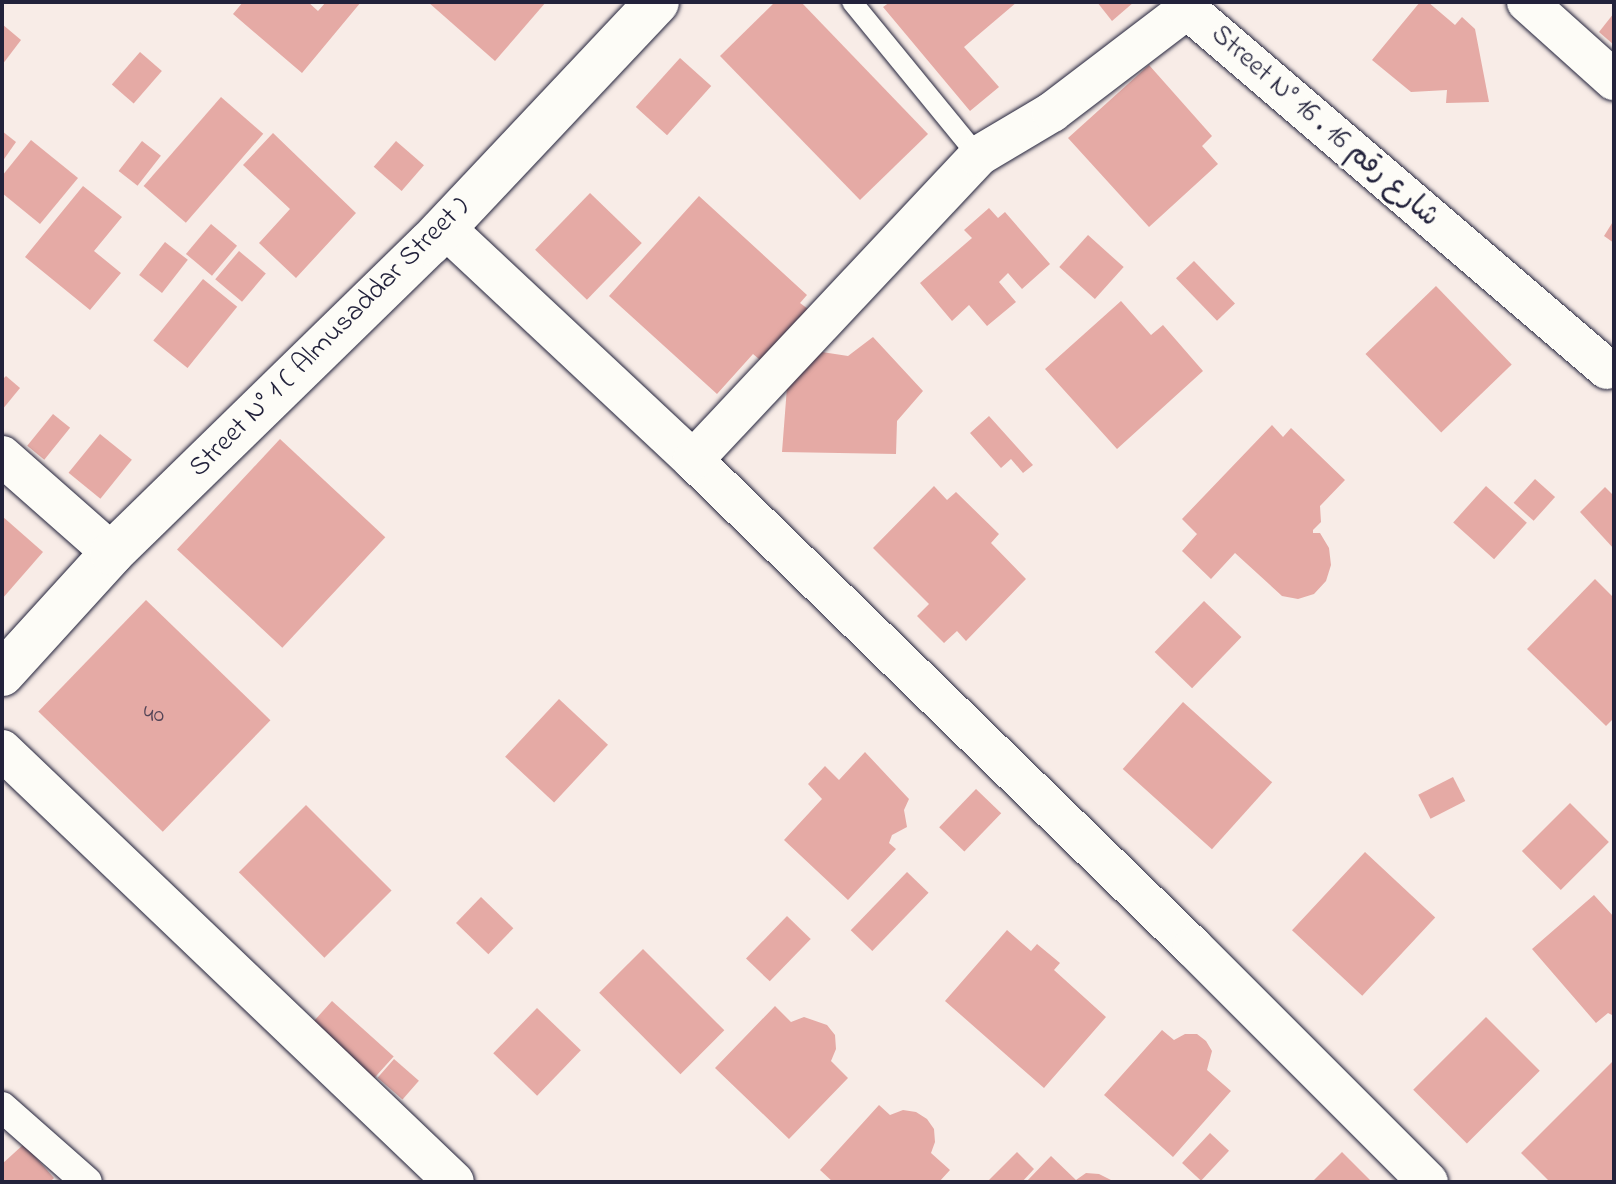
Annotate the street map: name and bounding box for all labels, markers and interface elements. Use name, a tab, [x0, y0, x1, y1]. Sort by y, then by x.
street label: Street N° 16 . شارع رقم 16	[1203, 19, 1445, 235]
street label: Street N° 1 ( Almusaddar Street )	[183, 191, 477, 485]
house number: 40	[144, 702, 164, 730]

